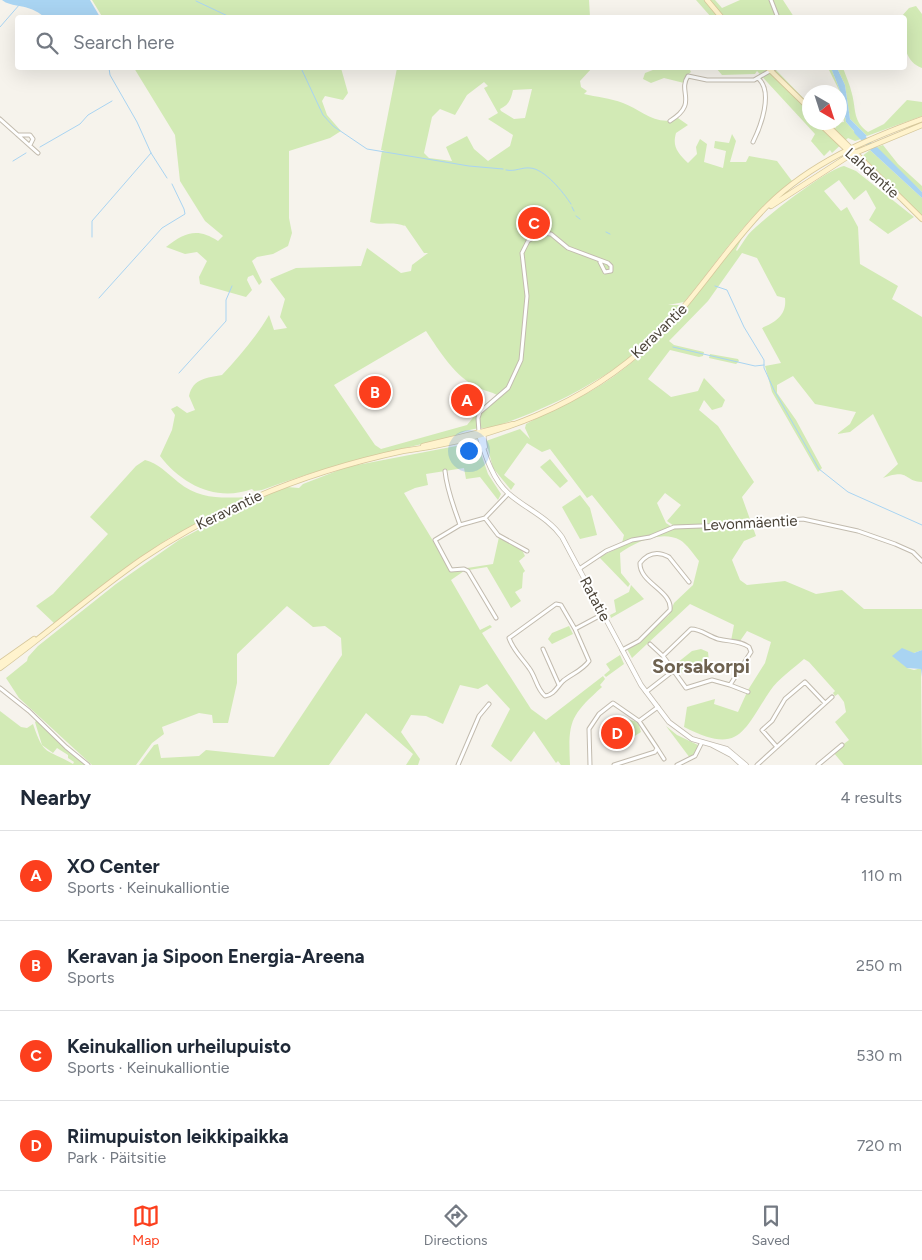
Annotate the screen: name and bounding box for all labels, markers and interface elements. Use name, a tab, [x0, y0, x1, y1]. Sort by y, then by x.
search box	[15, 15, 907, 70]
icon: search	[33, 29, 61, 57]
text: Search here	[73, 31, 175, 54]
north arrow	[802, 85, 847, 130]
street label: Lahdentie	[841, 144, 903, 202]
pin: C	[518, 204, 550, 242]
street label: Keravantie	[627, 300, 691, 362]
pin: B	[359, 373, 391, 411]
pin: A	[451, 381, 483, 419]
your location	[456, 438, 482, 464]
street label: Keravantie	[193, 486, 265, 534]
street label: Levonmäentie	[702, 512, 798, 534]
street label: Ratatie	[576, 574, 614, 624]
district label: Sorsakorpi	[652, 654, 750, 678]
pin: D	[601, 714, 633, 752]
text: Nearby	[20, 785, 91, 810]
text: 4 results	[841, 788, 902, 807]
text: XO Center	[67, 855, 160, 878]
text: A	[30, 866, 42, 885]
text: 110 m	[861, 866, 902, 885]
text: Sports · Keinukalliontie	[67, 878, 230, 897]
text: Keravan ja Sipoon Energia-Areena	[67, 945, 365, 968]
text: B	[31, 956, 41, 975]
text: 250 m	[856, 956, 902, 975]
text: Sports	[67, 968, 114, 987]
text: Keinukallion urheilupuisto	[67, 1035, 291, 1058]
text: C	[30, 1046, 42, 1065]
text: 530 m	[856, 1046, 902, 1065]
text: Sports · Keinukalliontie	[67, 1058, 230, 1077]
text: Riimupuiston leikkipaikka	[67, 1125, 289, 1148]
text: D	[30, 1136, 42, 1155]
text: 720 m	[857, 1136, 902, 1155]
text: Park · Päitsitie	[67, 1148, 166, 1167]
tab: Map	[132, 1202, 160, 1249]
tab: Directions	[424, 1202, 488, 1249]
tab: Saved	[751, 1202, 790, 1249]

